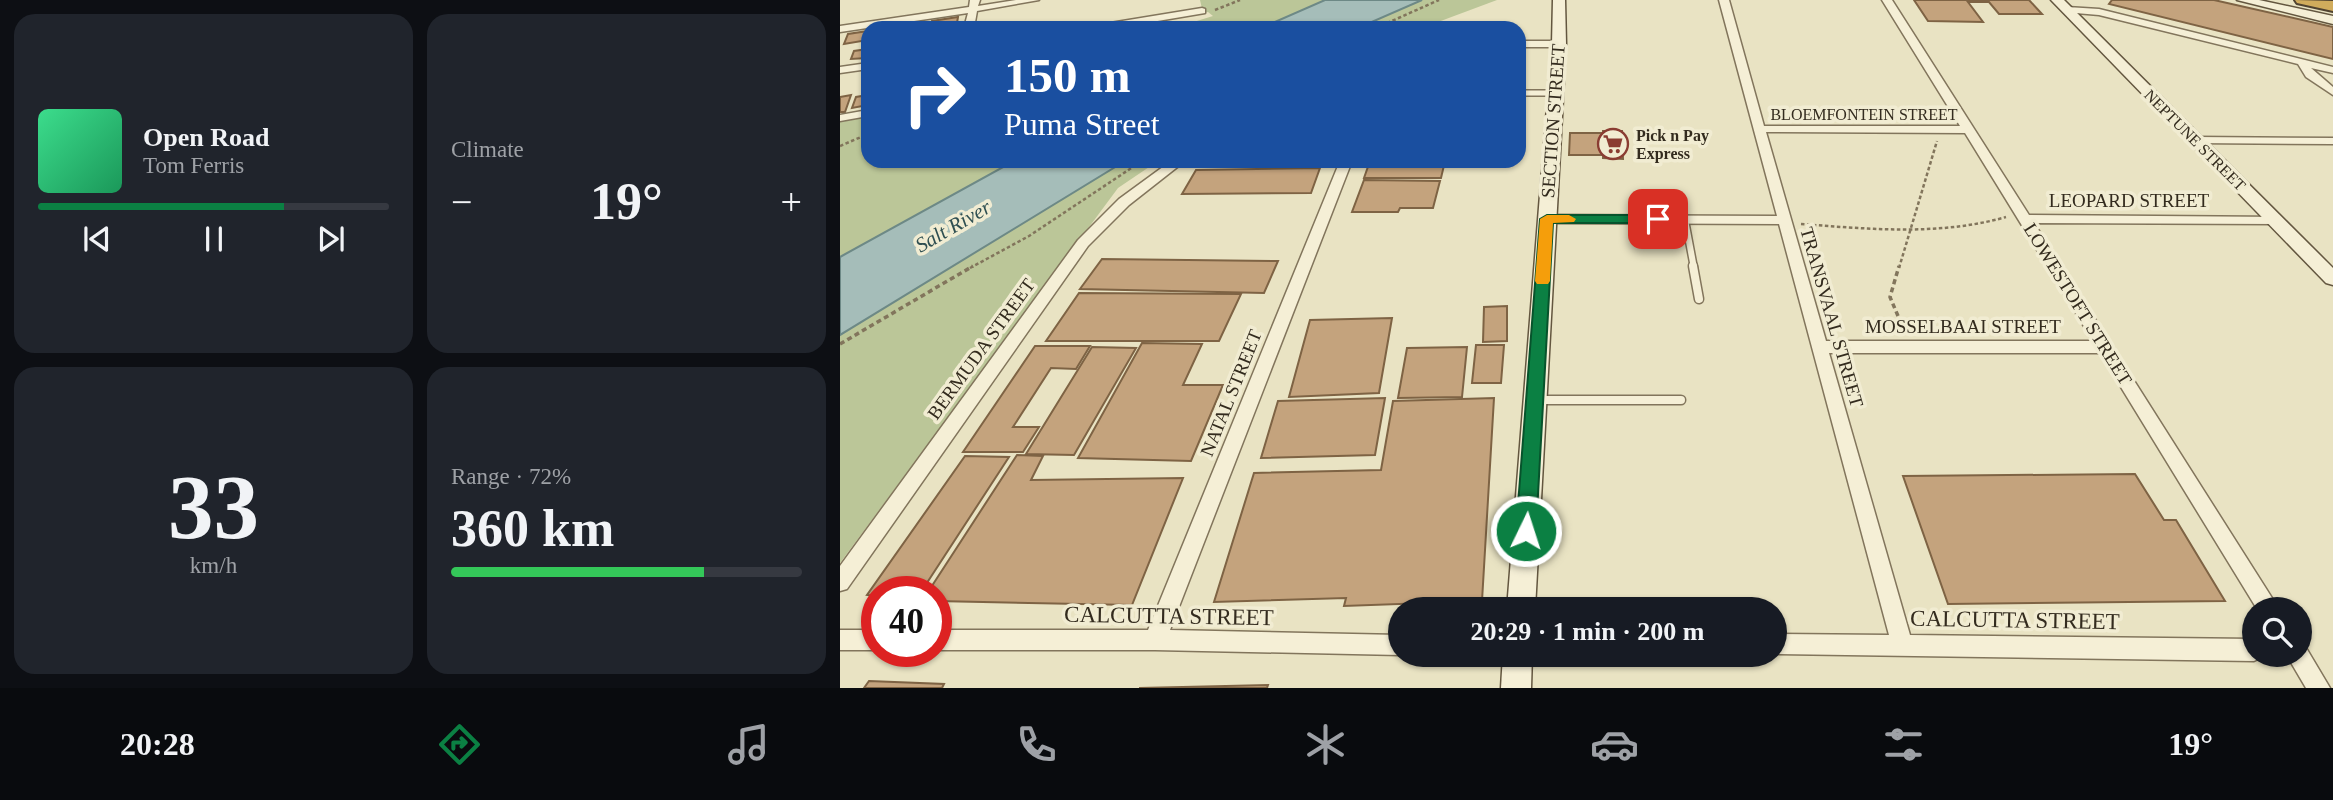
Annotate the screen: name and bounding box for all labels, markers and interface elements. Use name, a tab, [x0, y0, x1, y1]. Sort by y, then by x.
street label: SECTION STREET	[1537, 43, 1569, 199]
text: 150 m	[1004, 48, 1131, 103]
icon: right	[889, 49, 980, 140]
street label: NEPTUNE STREET	[2141, 86, 2249, 194]
text: Puma Street	[1004, 106, 1160, 142]
street label: BLOEMFONTEIN STREET	[1770, 106, 1958, 123]
text: Open Road	[143, 123, 269, 152]
supermarket icon: Pick n Pay Express	[1596, 127, 1630, 161]
place label: Pick n Pay Express	[1636, 127, 1709, 163]
text: Climate	[451, 137, 524, 162]
text: Tom Ferris	[143, 153, 244, 178]
text: 19°	[590, 173, 663, 230]
text: −	[451, 181, 472, 223]
text: +	[781, 181, 802, 223]
pin	[1628, 189, 1688, 249]
street label: LEOPARD STREET	[2049, 190, 2210, 211]
water label: Salt River	[911, 194, 996, 257]
icon: arrive	[1639, 200, 1677, 238]
street label: LOWESTOFT STREET	[2020, 219, 2137, 389]
icon: previous	[78, 220, 116, 258]
icon: pause	[195, 220, 233, 258]
icon: next	[312, 220, 350, 258]
street label: TRANSVAAL STREET	[1796, 225, 1868, 410]
street label: BERMUDA STREET	[923, 274, 1039, 423]
street label: MOSSELBAAI STREET	[1865, 316, 2061, 337]
street label: NATAL STREET	[1196, 326, 1266, 459]
text: 33	[168, 457, 259, 558]
text: Range · 72%	[451, 464, 571, 489]
position arrow	[1489, 494, 1563, 568]
text: 360 km	[451, 500, 614, 557]
text: km/h	[190, 553, 237, 578]
speed limit sign: 40	[861, 576, 952, 667]
map controls	[2242, 597, 2312, 667]
button: search	[2242, 597, 2312, 667]
street label: CALCUTTA STREET	[1064, 602, 1274, 630]
street label: CALCUTTA STREET	[1910, 606, 2120, 634]
text: 20:29 · 1 min · 200 m	[1471, 617, 1705, 646]
icon: directions	[435, 720, 484, 769]
icon: music	[724, 720, 773, 769]
icon: phone	[1012, 720, 1061, 769]
icon: climate	[1301, 720, 1350, 769]
icon: car	[1590, 720, 1639, 769]
icon: filters	[1879, 720, 1928, 769]
text: 20:28	[120, 726, 195, 762]
text: 19°	[2168, 726, 2213, 762]

